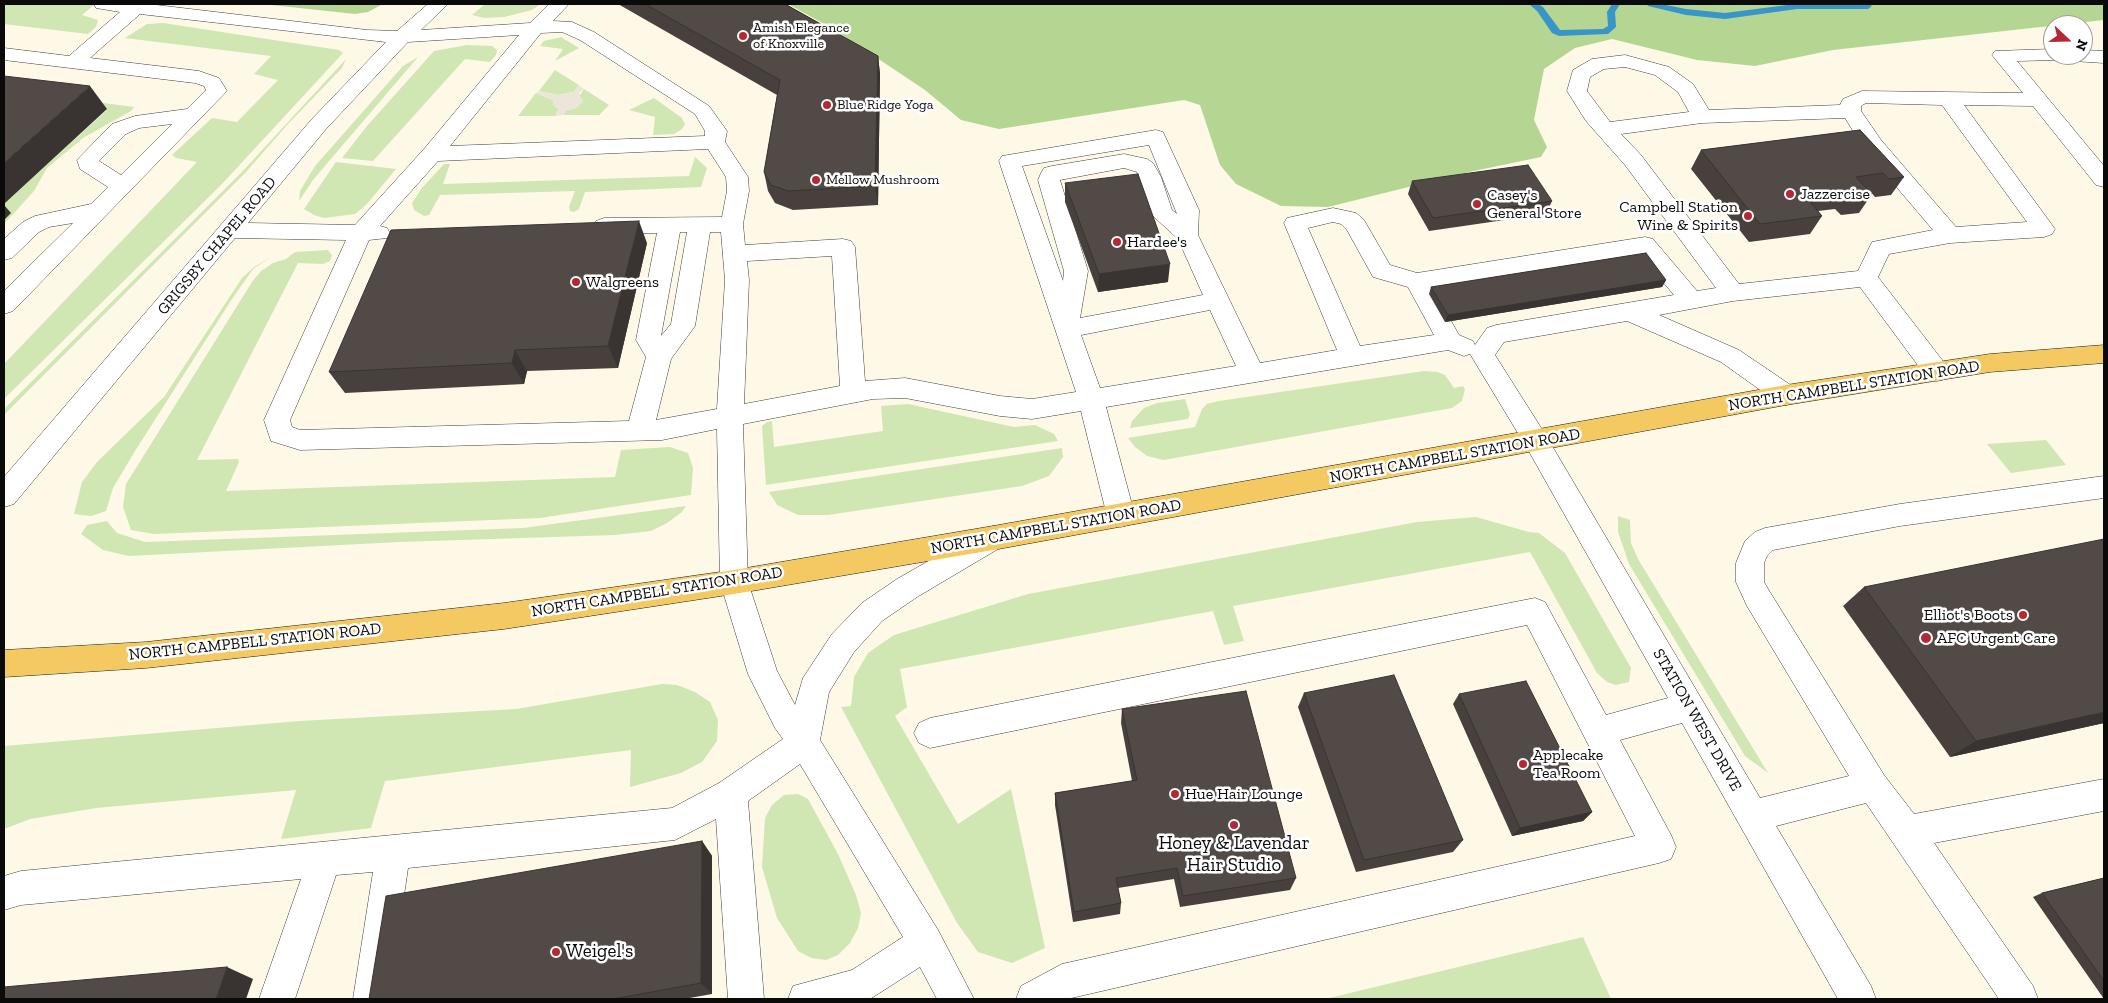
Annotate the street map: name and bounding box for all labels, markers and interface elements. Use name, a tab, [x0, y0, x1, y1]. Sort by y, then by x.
north arrow	[2043, 15, 2093, 65]
place label: Amish Elegance of Knoxville	[753, 20, 849, 52]
marker: Amish Elegance of Knoxville	[737, 30, 749, 42]
text: N	[2072, 37, 2091, 53]
place label: Blue Ridge Yoga	[837, 97, 934, 113]
marker: Blue Ridge Yoga	[821, 99, 833, 111]
place label: Mellow Mushroom	[826, 172, 939, 188]
street label: GRIGSBY CHAPEL ROAD	[154, 173, 280, 319]
marker: Mellow Mushroom	[810, 174, 822, 186]
place label: Jazzercise	[1800, 184, 1870, 204]
place label: Casey's General Store	[1487, 185, 1582, 223]
marker: Jazzercise	[1784, 188, 1796, 200]
place label: Campbell Station Wine & Spirits	[1619, 197, 1738, 235]
marker: Casey's General Store	[1471, 198, 1483, 210]
marker: Campbell Station Wine & Spirits	[1742, 210, 1754, 222]
place label: Hardee's	[1127, 232, 1187, 252]
marker: Hardee's	[1111, 236, 1123, 248]
place label: Walgreens	[586, 272, 659, 292]
marker: Walgreens	[570, 276, 582, 288]
street label: NORTH CAMPBELL STATION ROAD	[1727, 357, 1981, 415]
street label: NORTH CAMPBELL STATION ROAD	[1328, 425, 1582, 487]
street label: NORTH CAMPBELL STATION ROAD	[929, 496, 1183, 558]
street label: NORTH CAMPBELL STATION ROAD	[530, 563, 784, 621]
place label: Elliot's Boots	[1924, 605, 2013, 625]
marker: Elliot's Boots	[2017, 609, 2029, 621]
street label: NORTH CAMPBELL STATION ROAD	[128, 619, 382, 665]
place label: AFC Urgent Care	[1937, 628, 2055, 648]
marker: AFC Urgent Care	[1919, 631, 1933, 645]
street label: STATION WEST DRIVE	[1648, 645, 1746, 795]
place label: Applecake Tea Room	[1533, 745, 1603, 783]
marker: Applecake Tea Room	[1517, 758, 1529, 770]
place label: Hue Hair Lounge	[1185, 784, 1303, 804]
marker: Hue Hair Lounge	[1169, 788, 1181, 800]
marker: Honey & Lavendar Hair Studio	[1228, 819, 1240, 831]
place label: Honey & Lavendar Hair Studio	[1158, 833, 1310, 877]
place label: Weigel's	[566, 941, 633, 963]
marker: Weigel's	[550, 946, 562, 958]

